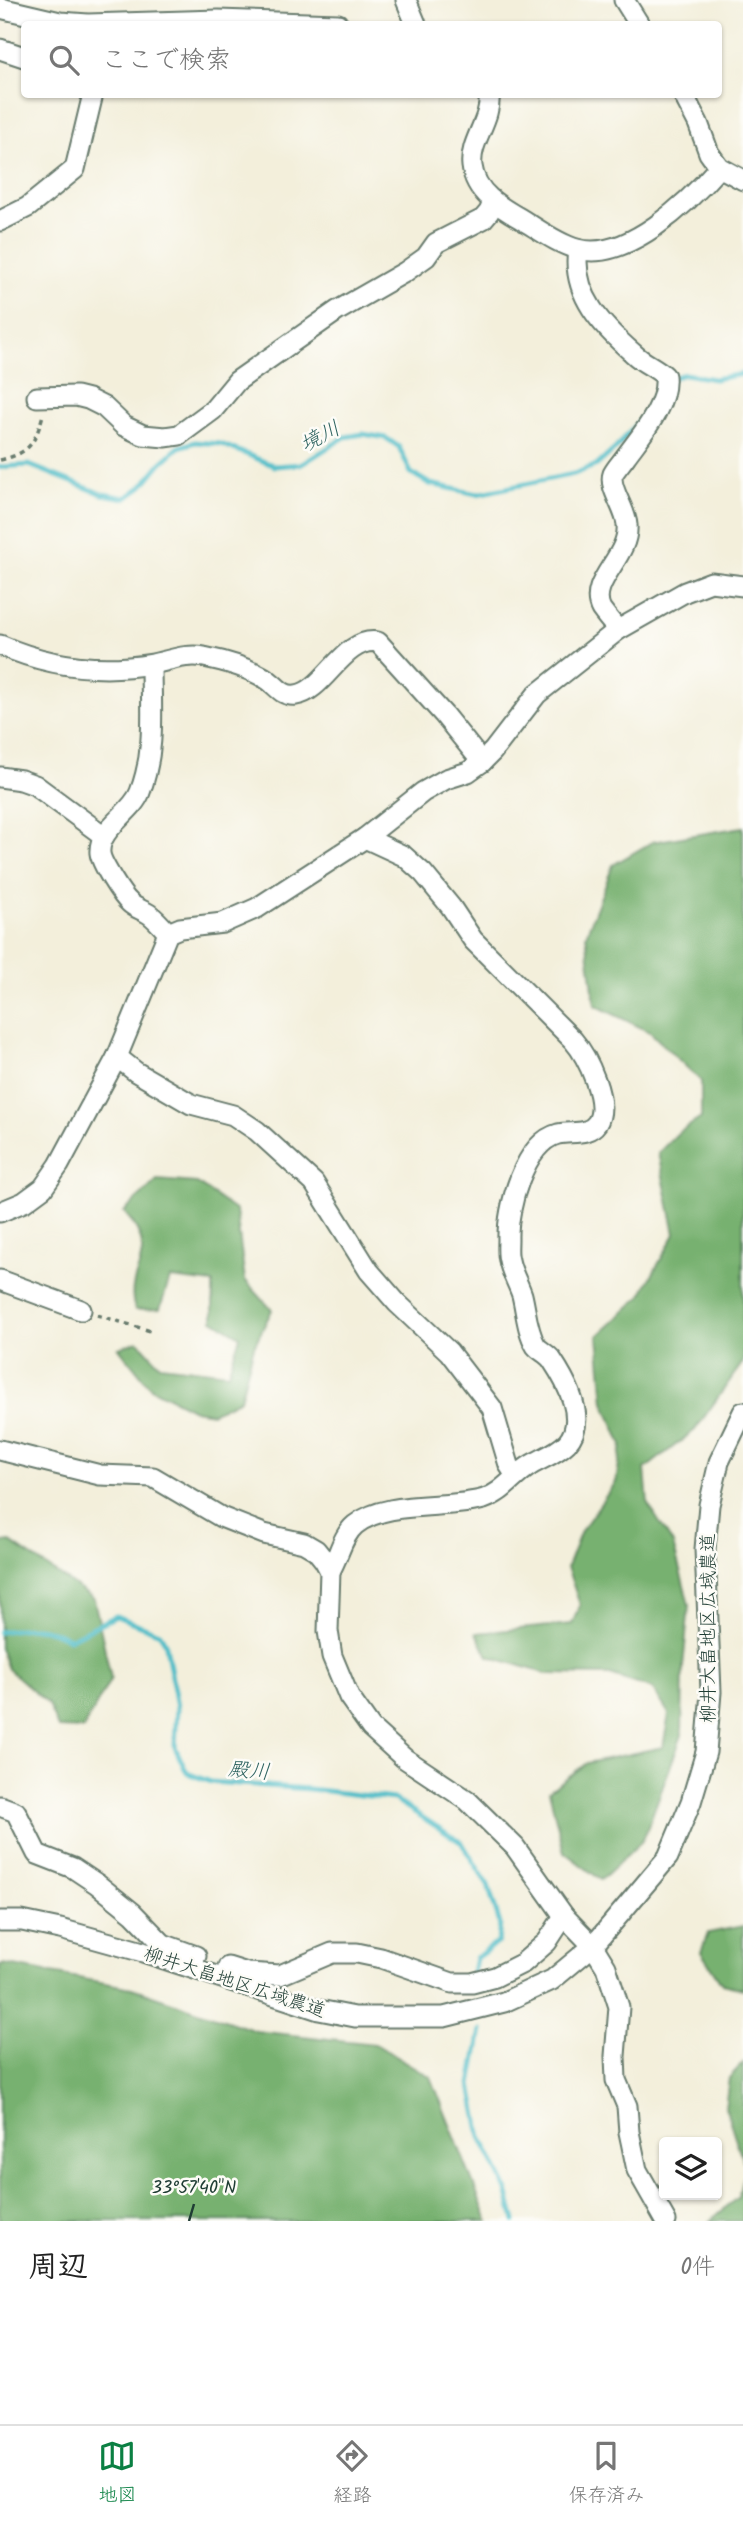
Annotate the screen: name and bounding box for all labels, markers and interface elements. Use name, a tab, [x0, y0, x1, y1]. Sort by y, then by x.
search box	[21, 21, 722, 98]
text: ここで検索	[101, 40, 231, 82]
icon: search	[45, 41, 83, 79]
water label: 境川	[294, 413, 347, 462]
street label: 柳井大畠地区広域農道	[694, 1533, 724, 1723]
water label: 殿川	[227, 1753, 271, 1790]
street label: 柳井大畠地区広域農道	[139, 1939, 329, 2027]
map controls	[659, 2137, 722, 2200]
button: layers	[659, 2137, 722, 2200]
text: 33°57'40"N	[152, 2174, 236, 2203]
text: 周辺	[28, 2244, 88, 2292]
text: 0件	[681, 2250, 715, 2286]
tab: 地図	[98, 2437, 137, 2511]
tab: 経路	[333, 2437, 372, 2511]
tab: 保存済み	[568, 2437, 645, 2511]

